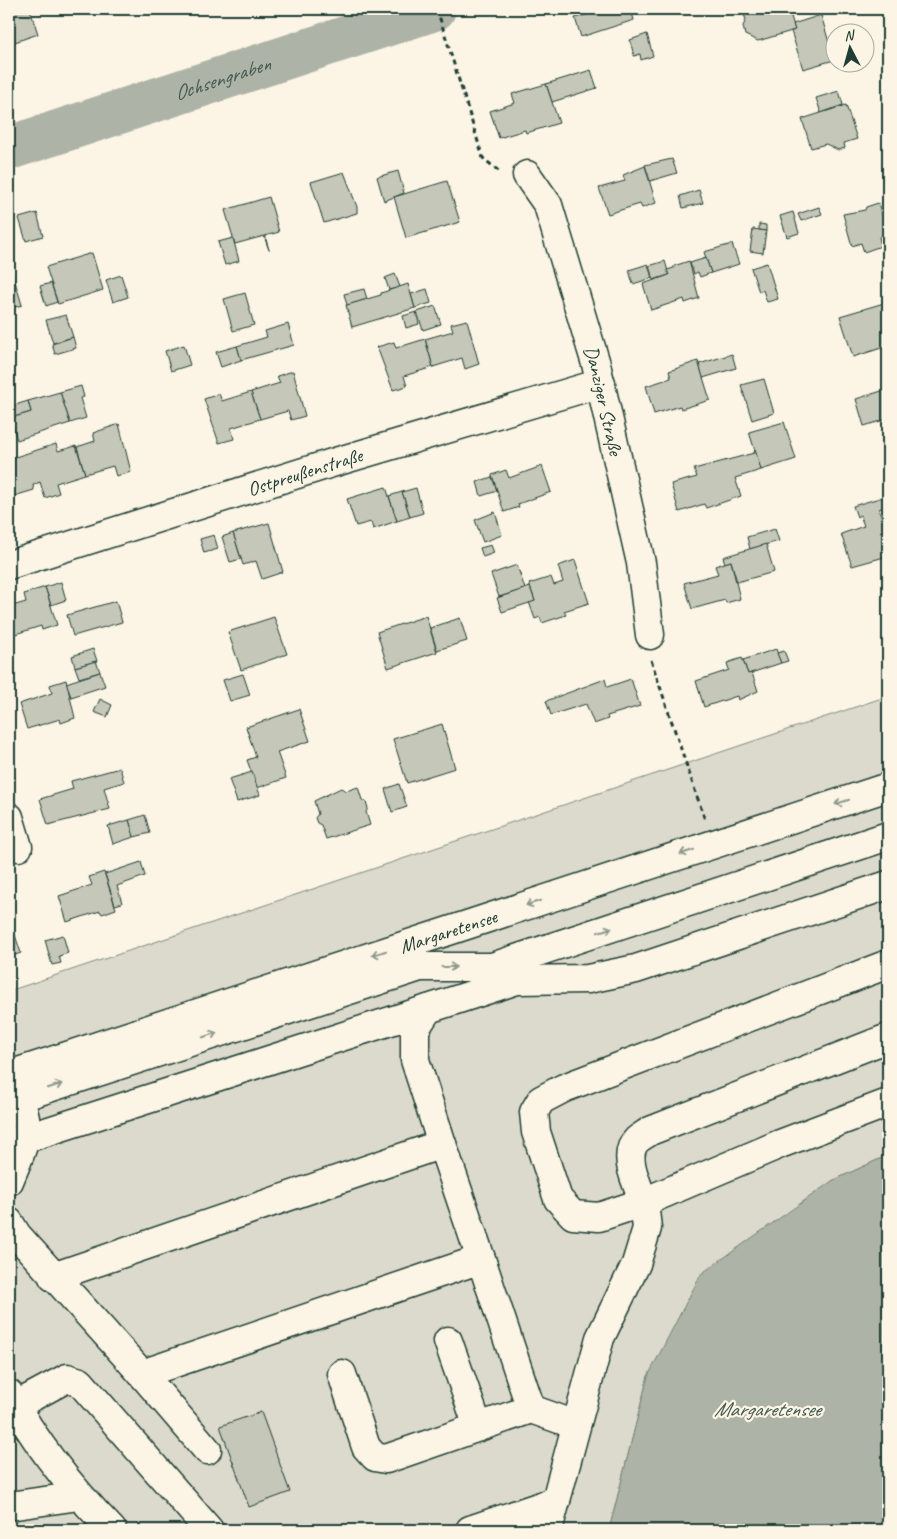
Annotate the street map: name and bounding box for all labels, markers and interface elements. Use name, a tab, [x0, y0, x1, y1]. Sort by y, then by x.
north arrow	[824, 22, 874, 72]
text: N	[843, 26, 856, 44]
water label: Ochsengraben	[170, 50, 275, 106]
street label: Danziger Straße	[578, 343, 629, 459]
street label: Ostpreußenstraße	[244, 442, 367, 502]
one-way arrow	[834, 797, 850, 807]
one-way arrow	[680, 848, 696, 857]
one-way arrow	[525, 898, 541, 908]
street label: Margaretensee	[396, 904, 502, 959]
one-way arrow	[597, 924, 613, 934]
one-way arrow	[371, 949, 387, 959]
one-way arrow	[440, 962, 456, 972]
one-way arrow	[201, 1030, 217, 1040]
one-way arrow	[47, 1081, 62, 1090]
water label: Margaretensee	[714, 1396, 823, 1422]

